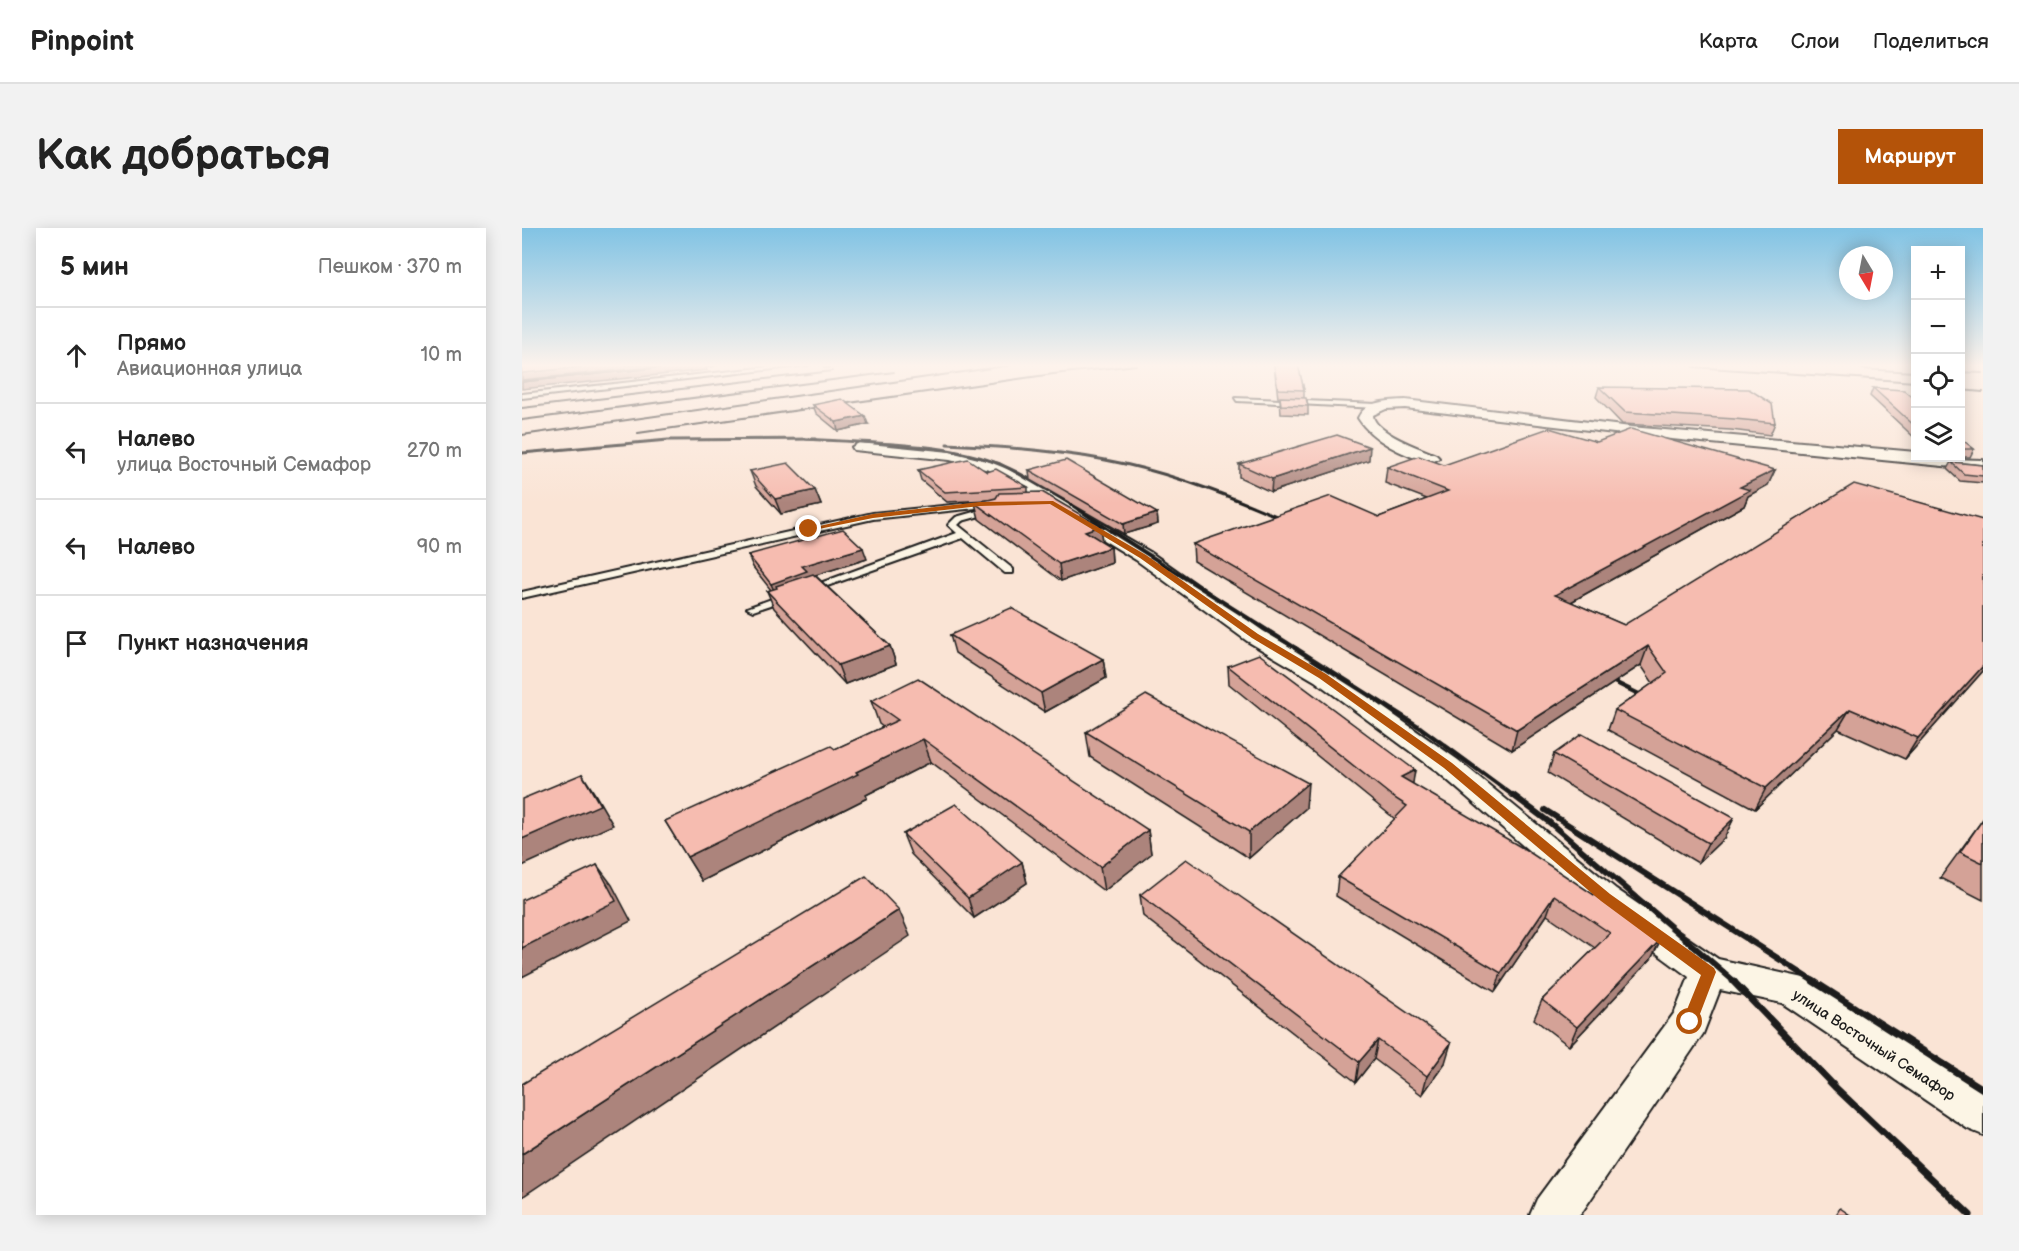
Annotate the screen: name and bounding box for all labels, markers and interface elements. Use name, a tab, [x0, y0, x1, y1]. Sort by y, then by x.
text: Pinpoint	[30, 25, 134, 58]
text: Карта	[1699, 29, 1758, 54]
text: Слои	[1791, 29, 1840, 54]
text: Поделиться	[1873, 29, 1989, 54]
button: Маршрут	[1838, 129, 1983, 184]
text: Как добраться	[36, 131, 331, 182]
north arrow	[1839, 246, 1893, 300]
map controls	[1911, 246, 1965, 462]
button: +	[1911, 246, 1965, 300]
text: 5 мин	[60, 252, 129, 283]
text: Пешком · 370 m	[318, 255, 462, 279]
button: −	[1911, 300, 1965, 354]
text: Прямо	[117, 330, 186, 357]
icon: ahead	[60, 339, 93, 372]
text: 10 m	[421, 343, 462, 367]
button: locate	[1911, 354, 1965, 408]
text: Авиационная улица	[117, 357, 302, 381]
button: layers	[1911, 408, 1965, 462]
text: Налево	[117, 426, 195, 453]
icon: left	[60, 435, 93, 468]
text: 270 m	[407, 439, 462, 463]
text: улица Восточный Семафор	[117, 453, 371, 477]
route end	[795, 515, 821, 541]
icon: left	[60, 531, 93, 564]
text: Налево	[117, 534, 195, 561]
text: 90 m	[417, 535, 462, 559]
icon: arrive	[60, 627, 93, 660]
text: Пункт назначения	[117, 630, 309, 657]
street label: улица Восточный Семафор	[1789, 986, 1959, 1106]
route start	[1676, 1008, 1702, 1034]

